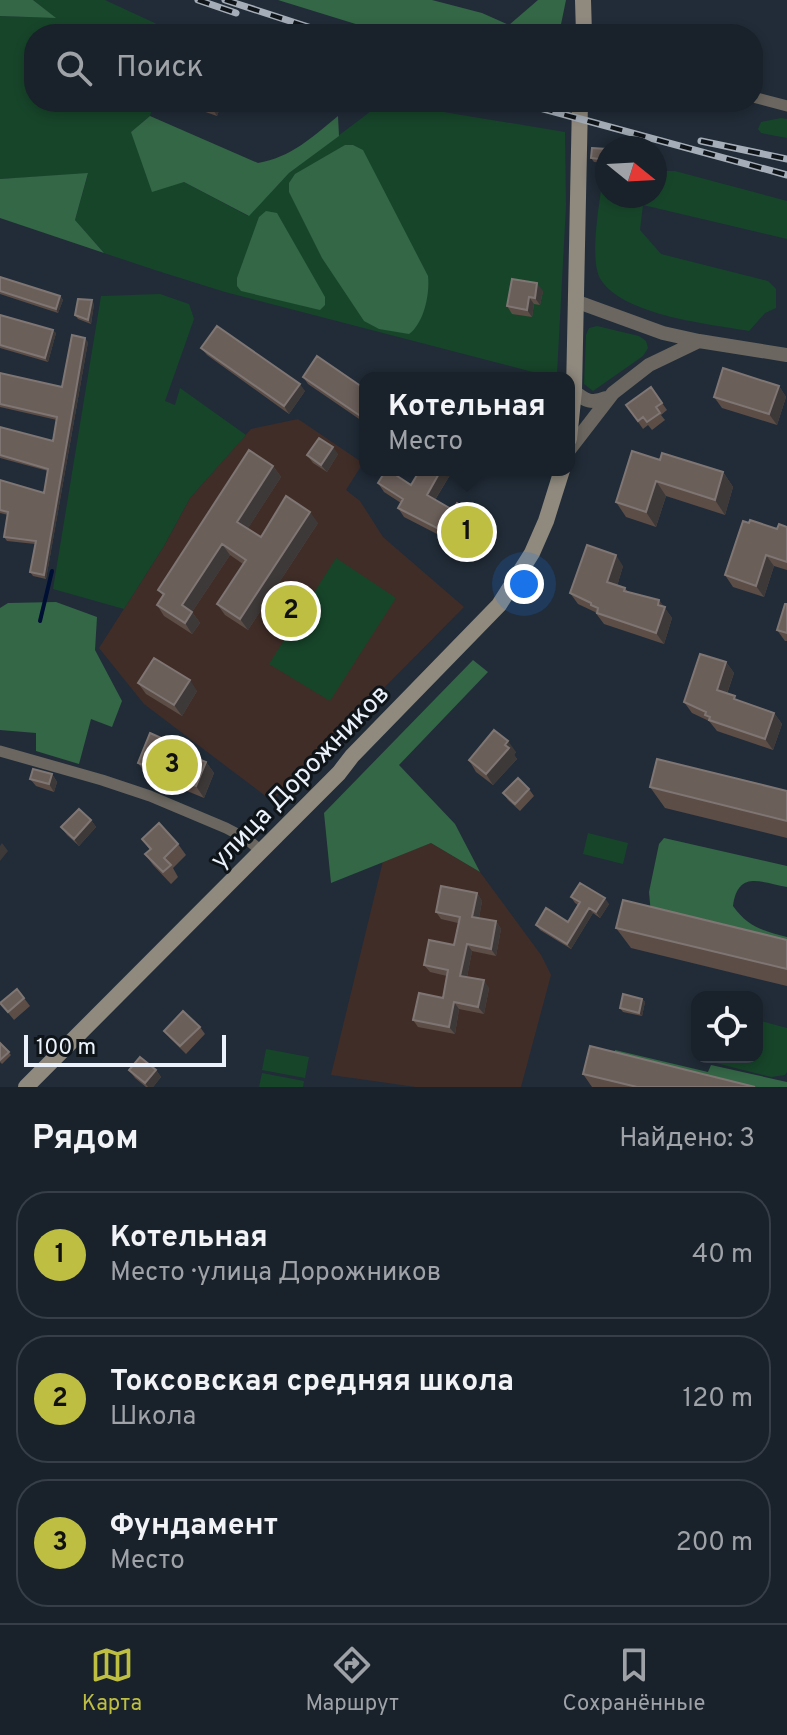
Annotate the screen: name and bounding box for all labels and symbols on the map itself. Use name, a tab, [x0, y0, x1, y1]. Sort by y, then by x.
north arrow	[595, 136, 667, 208]
pin: 1	[441, 502, 493, 562]
your location	[504, 564, 544, 604]
pin: 2	[265, 581, 317, 641]
street label: улица Дорожников	[204, 678, 397, 877]
pin: 3	[146, 735, 198, 795]
scale bar	[24, 1031, 226, 1067]

